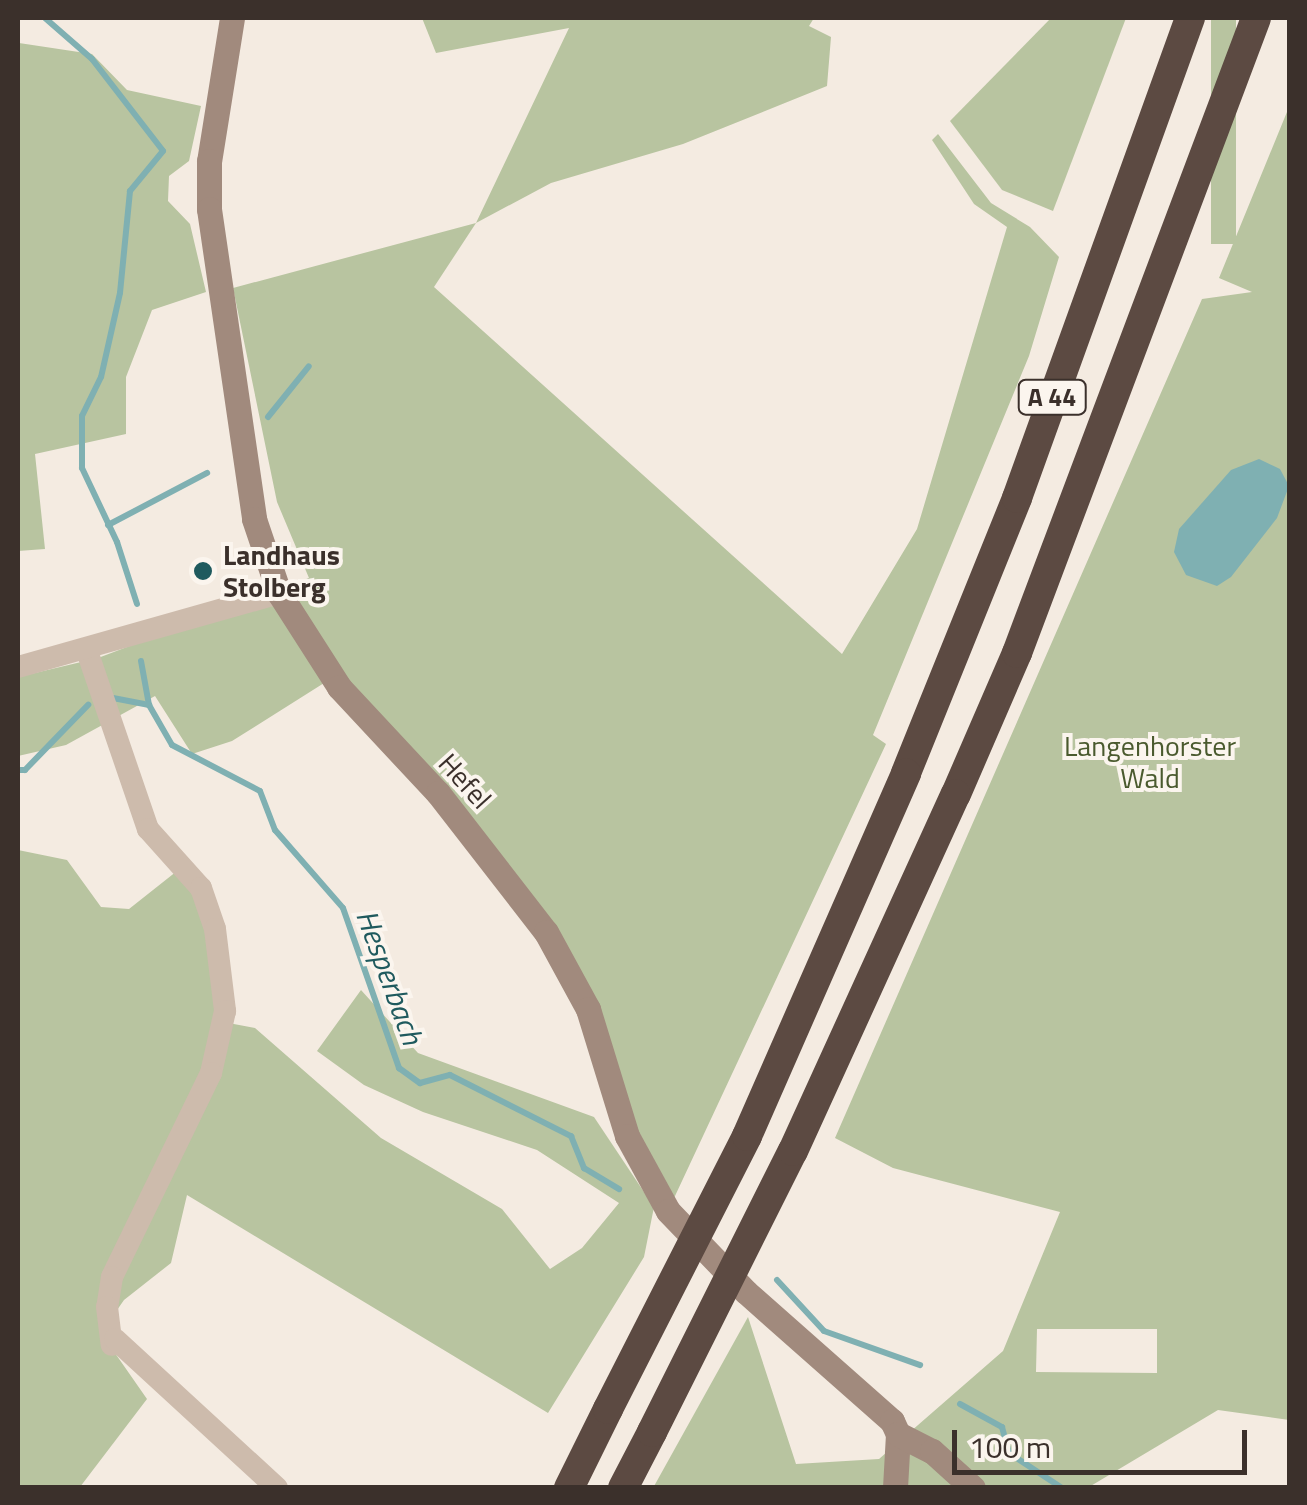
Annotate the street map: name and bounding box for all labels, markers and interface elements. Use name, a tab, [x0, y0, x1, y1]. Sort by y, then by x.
road number: A 44	[1017, 377, 1087, 417]
place label: Landhaus Stolberg	[223, 538, 340, 604]
marker: Landhaus Stolberg	[192, 560, 214, 582]
park label: Langenhorster Wald	[1064, 729, 1236, 795]
street label: Hefel	[432, 747, 498, 815]
water label: Hesperbach	[349, 905, 431, 1049]
scale bar	[957, 1410, 1252, 1472]
text: 100 m	[969, 1424, 1051, 1470]

